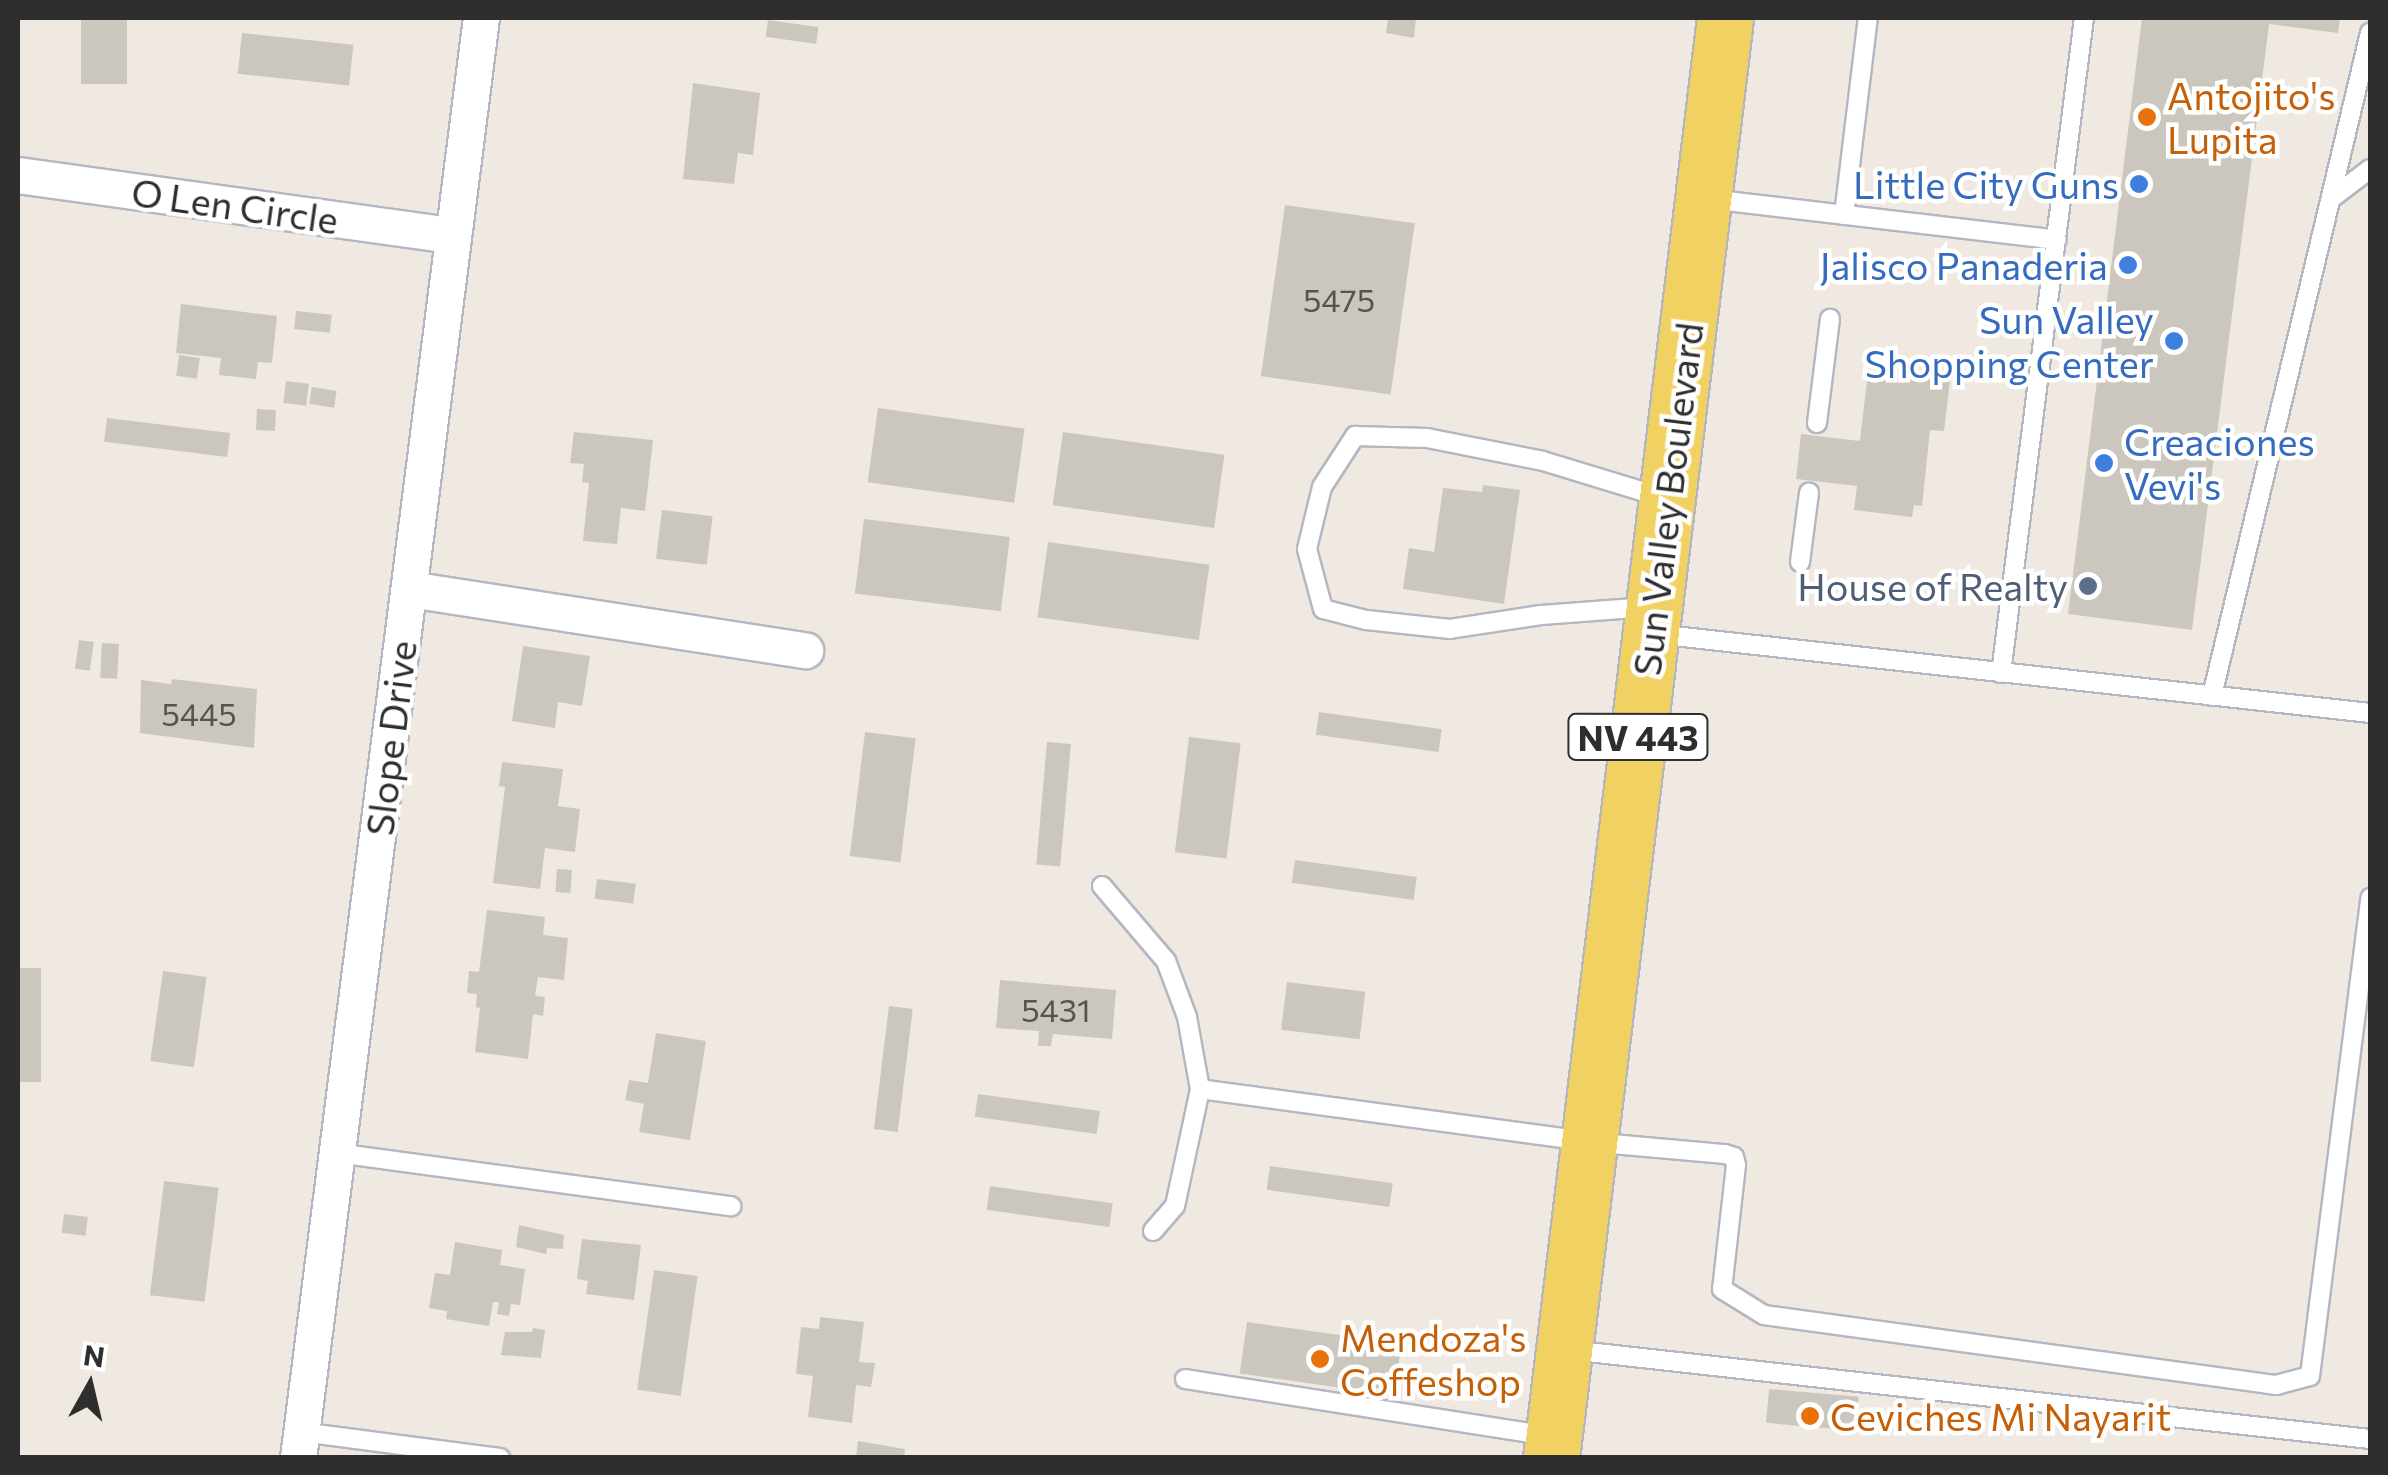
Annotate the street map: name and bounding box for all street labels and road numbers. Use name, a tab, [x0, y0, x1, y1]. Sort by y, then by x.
street label: O Len Circle	[129, 168, 341, 242]
street label: Sun Valley Boulevard	[1623, 320, 1711, 678]
street label: Slope Drive	[355, 638, 425, 838]
road number: NV 443	[1566, 707, 1710, 767]

